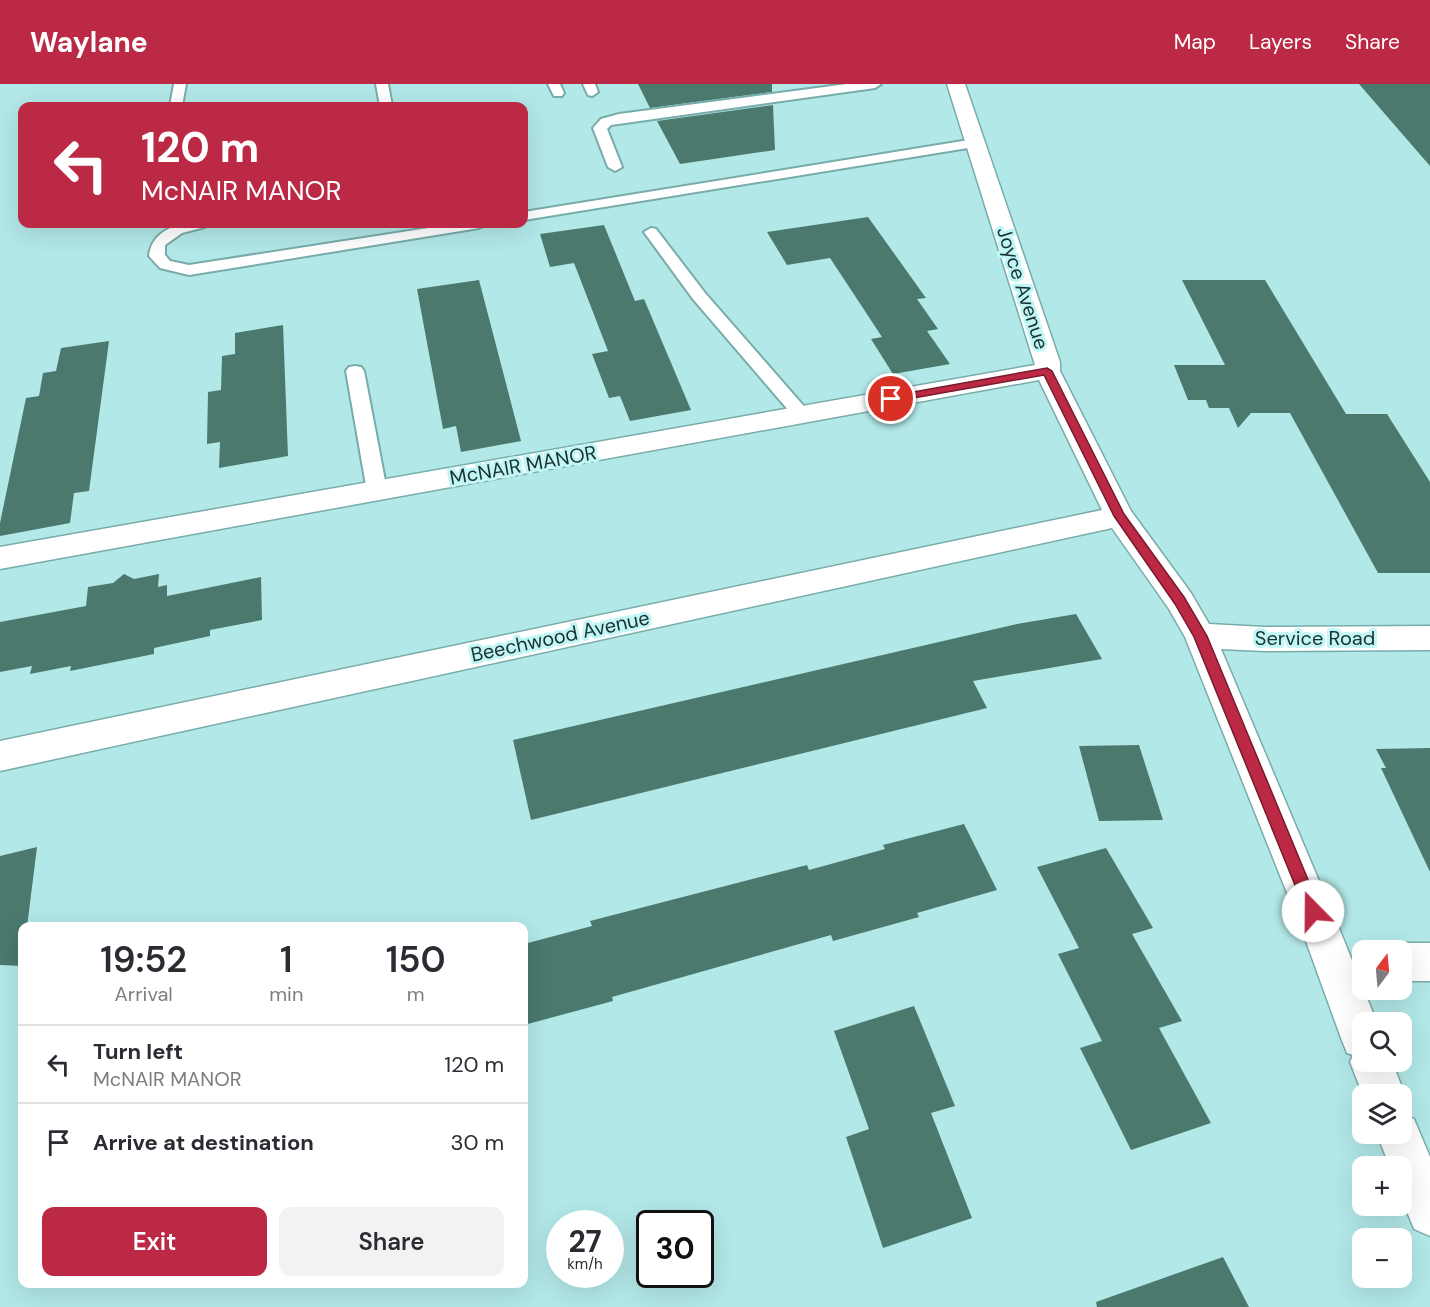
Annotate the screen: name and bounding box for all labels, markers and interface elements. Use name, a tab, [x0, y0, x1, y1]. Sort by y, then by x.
text: Waylane	[30, 24, 148, 61]
text: Map	[1174, 28, 1216, 56]
text: Layers	[1249, 28, 1312, 56]
text: Share	[1345, 28, 1400, 56]
text: 120 m	[141, 120, 259, 175]
icon: left	[42, 126, 120, 204]
text: McNAIR MANOR	[141, 173, 342, 208]
street label: Joyce Avenue	[991, 223, 1055, 353]
pin	[865, 373, 916, 424]
icon: arrive	[874, 382, 907, 415]
street label: McNAIR MANOR	[448, 439, 598, 491]
street label: Beechwood Avenue	[468, 604, 652, 668]
street label: Service Road	[1255, 625, 1375, 651]
position arrow	[1281, 879, 1345, 943]
text: 19:52	[100, 936, 187, 983]
text: 1	[280, 936, 293, 983]
text: 150	[386, 936, 446, 983]
north arrow	[1352, 940, 1412, 1000]
map controls	[1352, 940, 1412, 1288]
text: Arrival	[115, 981, 173, 1007]
text: min	[269, 981, 303, 1007]
text: m	[407, 981, 425, 1007]
button: search	[1352, 1012, 1412, 1072]
text: Turn left	[93, 1037, 183, 1066]
icon: left	[42, 1048, 75, 1081]
text: 120 m	[444, 1050, 504, 1079]
text: McNAIR MANOR	[93, 1066, 242, 1092]
button: layers	[1352, 1084, 1412, 1144]
icon: arrive	[42, 1126, 75, 1159]
text: Arrive at destination	[93, 1128, 314, 1157]
text: 30 m	[450, 1128, 504, 1157]
button: +	[1352, 1156, 1412, 1216]
button: Exit	[42, 1207, 267, 1276]
button: Share	[279, 1207, 504, 1276]
speed limit sign: 30	[636, 1210, 714, 1288]
text: 27	[568, 1222, 602, 1261]
button: −	[1352, 1228, 1412, 1288]
text: km/h	[567, 1254, 603, 1274]

